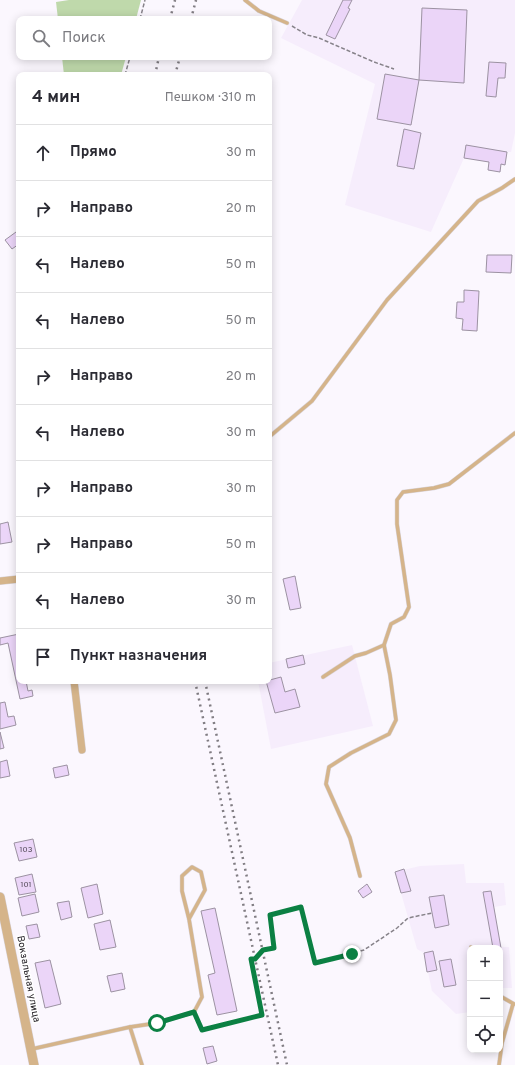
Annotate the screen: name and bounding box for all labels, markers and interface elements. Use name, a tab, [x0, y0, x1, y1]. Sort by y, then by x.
search box	[16, 16, 272, 60]
icon: search	[30, 27, 52, 49]
text: Поиск	[62, 29, 106, 48]
text: 4 мин	[32, 87, 80, 109]
text: Пешком · 310 m	[165, 90, 256, 106]
icon: ahead	[32, 142, 54, 164]
text: Прямо	[70, 143, 117, 162]
text: 30 m	[226, 145, 256, 161]
icon: right	[32, 198, 54, 220]
text: Направо	[70, 199, 133, 218]
text: 20 m	[226, 201, 256, 217]
icon: left	[32, 254, 54, 276]
text: Налево	[70, 255, 125, 274]
text: 50 m	[226, 257, 256, 273]
icon: left	[32, 310, 54, 332]
text: Налево	[70, 311, 125, 330]
text: 50 m	[226, 313, 256, 329]
icon: right	[32, 366, 54, 388]
text: Направо	[70, 367, 133, 386]
text: 20 m	[226, 369, 256, 385]
icon: left	[32, 422, 54, 444]
text: Налево	[70, 423, 125, 442]
text: 30 m	[226, 425, 256, 441]
icon: right	[32, 478, 54, 500]
text: Направо	[70, 479, 133, 498]
text: 30 m	[226, 481, 256, 497]
icon: right	[32, 534, 54, 556]
text: Направо	[70, 535, 133, 554]
text: 50 m	[226, 537, 256, 553]
icon: left	[32, 590, 54, 612]
text: Налево	[70, 591, 125, 610]
text: 30 m	[226, 593, 256, 609]
icon: arrive	[32, 646, 54, 668]
text: Пункт назначения	[70, 647, 207, 666]
house number: 103	[20, 845, 33, 855]
house number: 101	[20, 880, 32, 890]
street label: Вокзальная улица	[13, 934, 43, 1024]
route end	[343, 945, 361, 963]
map controls	[467, 945, 503, 1053]
button: +	[467, 945, 503, 981]
button: −	[467, 981, 503, 1017]
route start	[148, 1014, 166, 1032]
button: locate	[467, 1017, 503, 1053]

